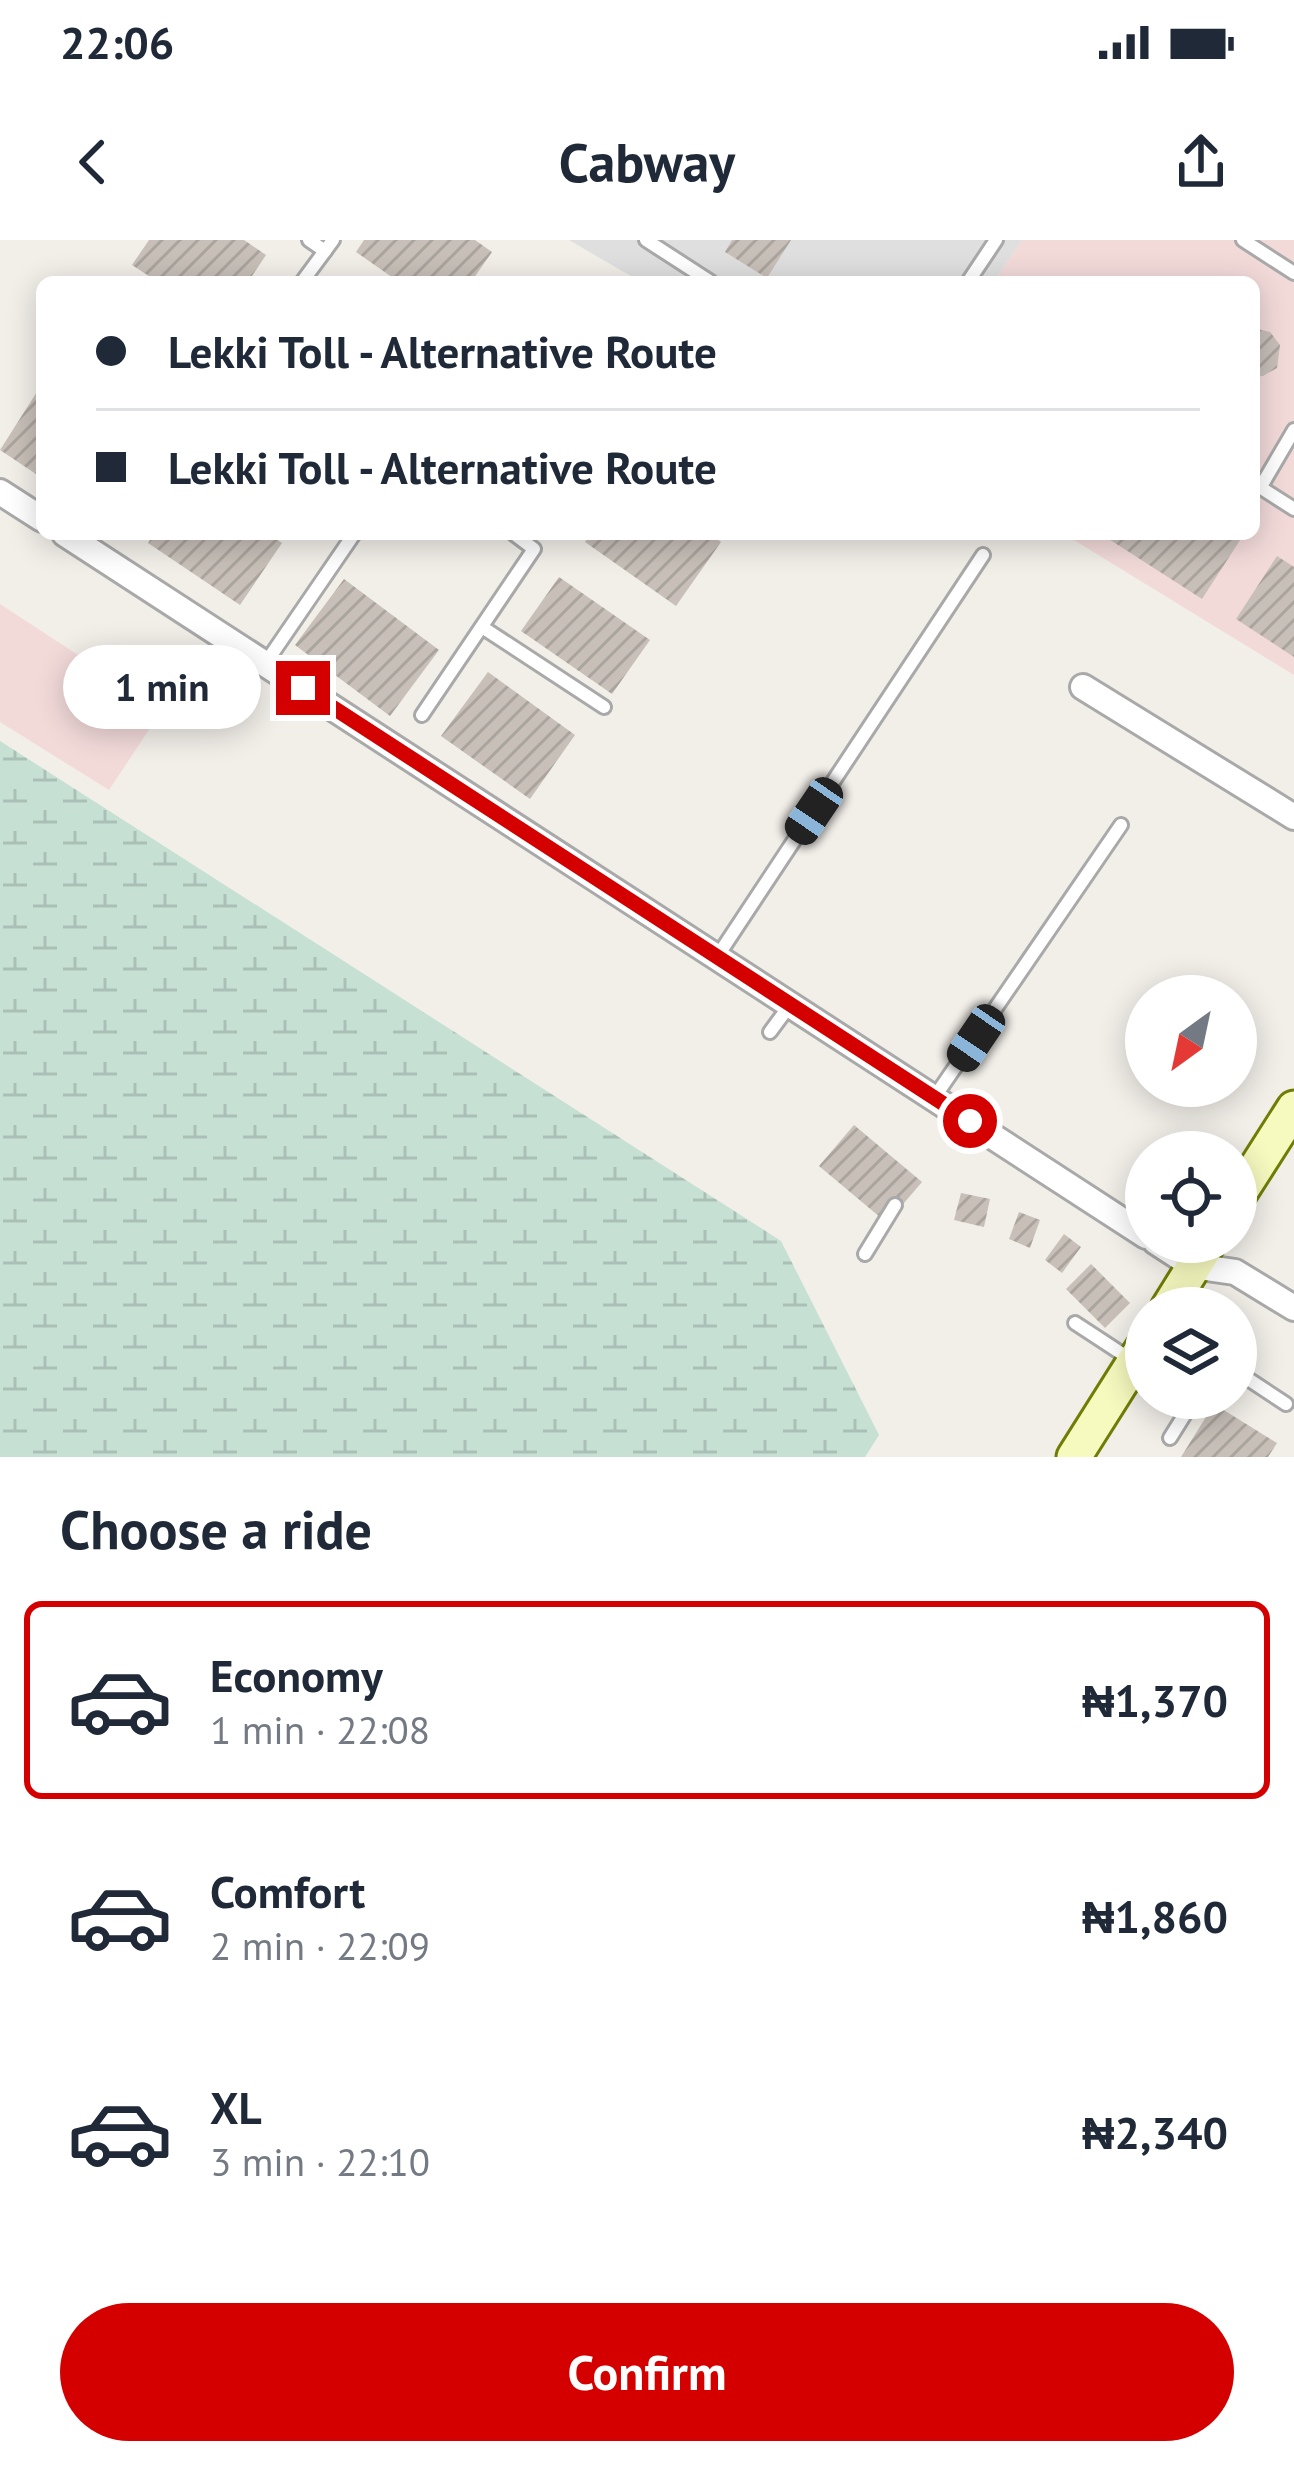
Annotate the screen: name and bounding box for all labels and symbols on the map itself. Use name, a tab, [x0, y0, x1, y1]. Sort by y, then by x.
callout: 1 min	[63, 646, 261, 730]
route end	[276, 661, 330, 715]
car	[779, 771, 849, 851]
north arrow	[1125, 975, 1257, 1107]
car	[941, 998, 1011, 1078]
route start	[943, 1094, 997, 1148]

